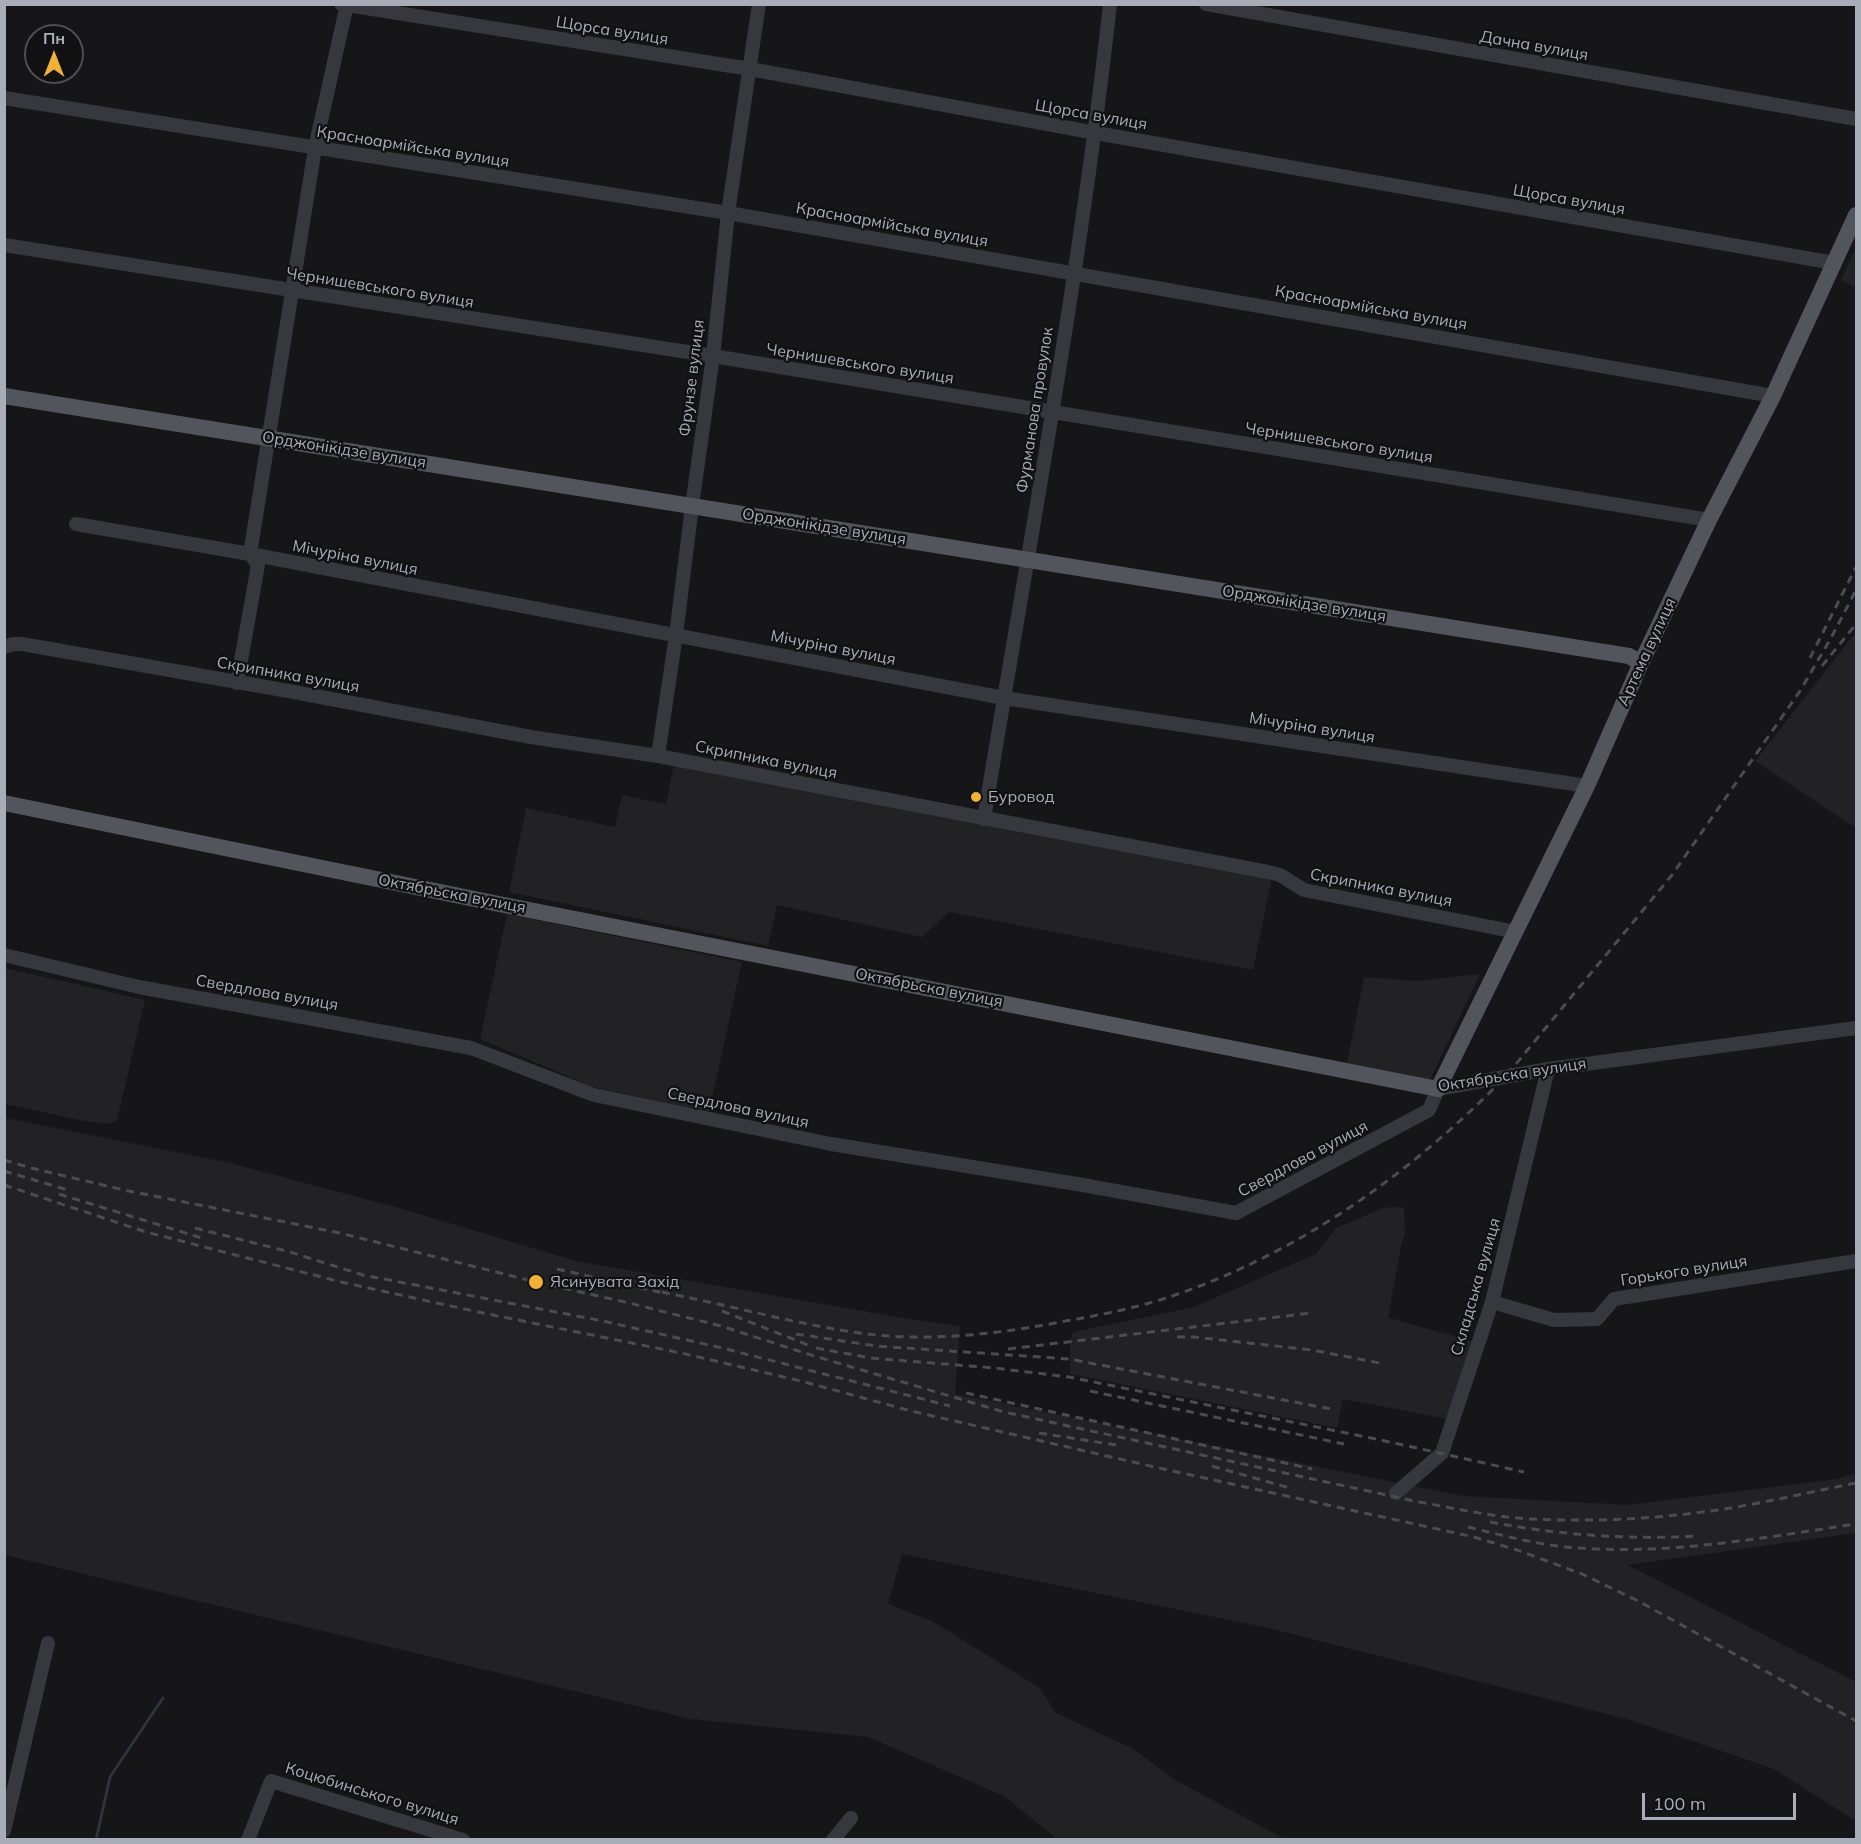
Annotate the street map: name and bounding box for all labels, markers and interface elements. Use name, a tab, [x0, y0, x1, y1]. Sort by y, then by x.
street label: Щорса вулиця	[554, 13, 670, 49]
north arrow	[24, 24, 84, 84]
street label: Дачна вулиця	[1478, 27, 1590, 65]
text: Пн	[43, 28, 65, 48]
street label: Щорса вулиця	[1033, 96, 1149, 134]
street label: Красноармійська вулиця	[315, 122, 511, 172]
street label: Щорса вулиця	[1511, 181, 1627, 219]
street label: Красноармійська вулиця	[794, 199, 990, 251]
street label: Чернишевського вулиця	[285, 264, 475, 312]
street label: Красноармійська вулиця	[1273, 282, 1469, 334]
street label: Фрунзе вулиця	[675, 319, 709, 437]
street label: Фурманова провулок	[1012, 326, 1058, 494]
street label: Чернишевського вулиця	[765, 340, 955, 388]
street label: Чернишевського вулиця	[1244, 419, 1434, 467]
street label: Орджонікідзе вулиця	[261, 428, 427, 472]
street label: Орджонікідзе вулиця	[741, 505, 907, 549]
street label: Мічуріна вулиця	[291, 536, 419, 580]
street label: Орджонікідзе вулиця	[1221, 582, 1387, 626]
street label: Артема вулиця	[1614, 595, 1680, 709]
street label: Мічуріна вулиця	[769, 626, 897, 670]
street label: Скрипника вулиця	[215, 653, 361, 697]
street label: Мічуріна вулиця	[1248, 709, 1376, 747]
street label: Скрипника вулиця	[693, 737, 839, 783]
place label: Буровод	[988, 787, 1054, 807]
marker: Буровод	[969, 790, 983, 804]
street label: Скрипника вулиця	[1308, 865, 1454, 911]
street label: Октябрьска вулиця	[377, 870, 527, 918]
street label: Октябрьска вулиця	[854, 964, 1004, 1012]
street label: Свердлова вулиця	[194, 971, 340, 1015]
street label: Октябрьска вулиця	[1436, 1054, 1588, 1096]
street label: Свердлова вулиця	[665, 1084, 811, 1132]
street label: Свердлова вулиця	[1235, 1117, 1371, 1201]
street label: Складська вулиця	[1447, 1216, 1505, 1358]
street label: Горького вулиця	[1619, 1252, 1749, 1290]
place label: Ясинувата Захід	[550, 1272, 679, 1292]
marker: Ясинувата Захід	[527, 1273, 545, 1291]
street label: Коцюбинського вулиця	[283, 1758, 461, 1830]
scale bar	[1645, 1781, 1800, 1819]
text: 100 m	[1653, 1792, 1706, 1815]

